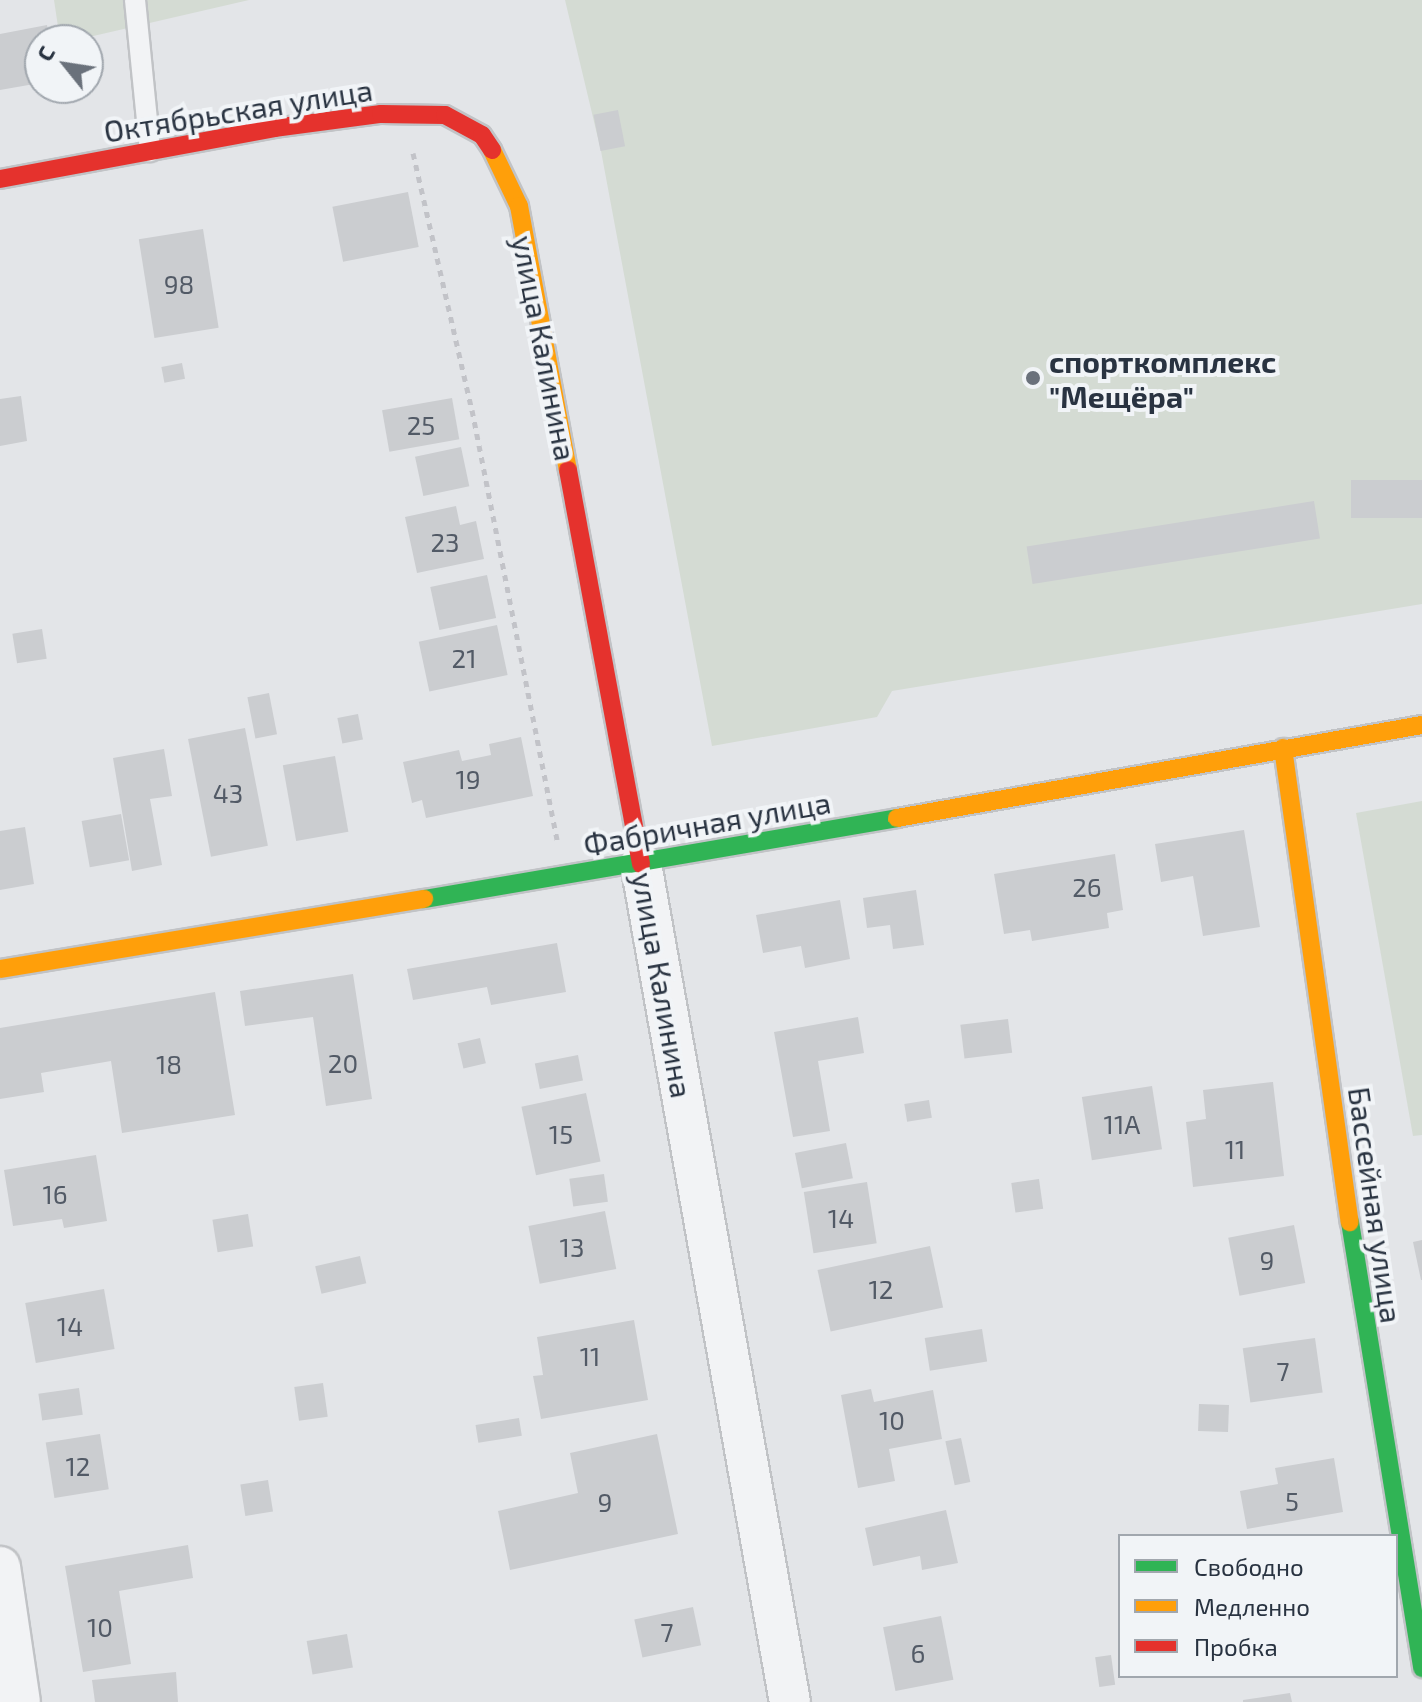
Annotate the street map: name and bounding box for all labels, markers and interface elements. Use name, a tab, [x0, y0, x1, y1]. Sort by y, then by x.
north arrow	[24, 24, 104, 104]
text: С	[30, 41, 59, 65]
street label: Октябрьская улица	[101, 71, 375, 149]
street label: улица Калинина	[506, 232, 584, 464]
house number: 98	[164, 268, 194, 300]
place label: спорткомплекс "Мещёра"	[1049, 343, 1276, 414]
marker: спорткомплекс "Мещёра"	[1024, 369, 1042, 387]
house number: 25	[407, 409, 435, 441]
house number: 23	[430, 526, 460, 558]
house number: 21	[452, 642, 476, 674]
house number: 19	[455, 763, 481, 795]
house number: 43	[213, 777, 243, 809]
street label: Фабричная улица	[581, 784, 833, 862]
street label: улица Калинина	[625, 869, 701, 1101]
house number: 26	[1072, 871, 1102, 903]
house number: 20	[328, 1047, 358, 1079]
house number: 18	[156, 1048, 182, 1080]
street label: Бассейная улица	[1342, 1085, 1410, 1325]
house number: 11А	[1104, 1108, 1140, 1140]
house number: 15	[549, 1118, 573, 1150]
house number: 11	[1225, 1133, 1245, 1165]
house number: 16	[42, 1178, 68, 1210]
house number: 14	[828, 1202, 854, 1234]
house number: 13	[560, 1231, 584, 1263]
house number: 9	[1260, 1244, 1274, 1276]
house number: 12	[869, 1273, 893, 1305]
house number: 14	[57, 1310, 83, 1342]
house number: 11	[580, 1340, 600, 1372]
house number: 7	[1276, 1355, 1290, 1387]
house number: 10	[879, 1404, 905, 1436]
house number: 12	[66, 1450, 90, 1482]
house number: 5	[1285, 1485, 1299, 1517]
house number: 9	[598, 1486, 612, 1518]
legend	[1118, 1534, 1398, 1678]
text: Свободно	[1194, 1552, 1304, 1581]
text: Медленно	[1194, 1592, 1310, 1621]
house number: 10	[87, 1611, 113, 1643]
house number: 7	[660, 1616, 674, 1648]
text: Пробка	[1194, 1632, 1278, 1661]
house number: 6	[911, 1637, 925, 1669]

